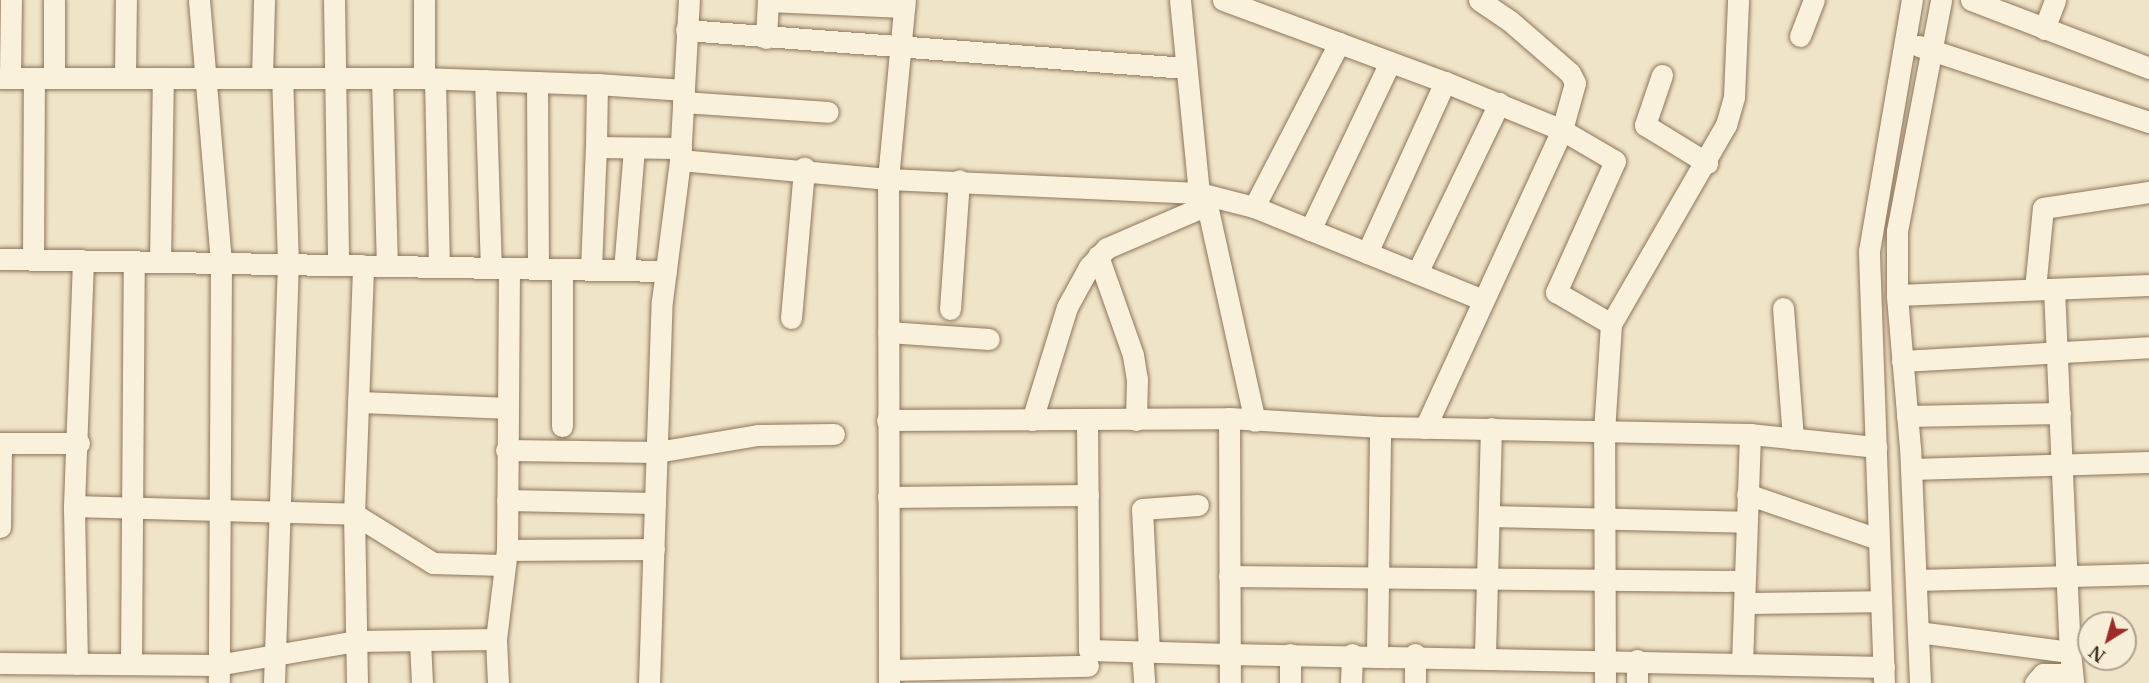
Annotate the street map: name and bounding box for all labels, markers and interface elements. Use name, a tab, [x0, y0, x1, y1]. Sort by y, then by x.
north arrow	[2077, 611, 2137, 671]
text: N	[2085, 641, 2109, 666]

